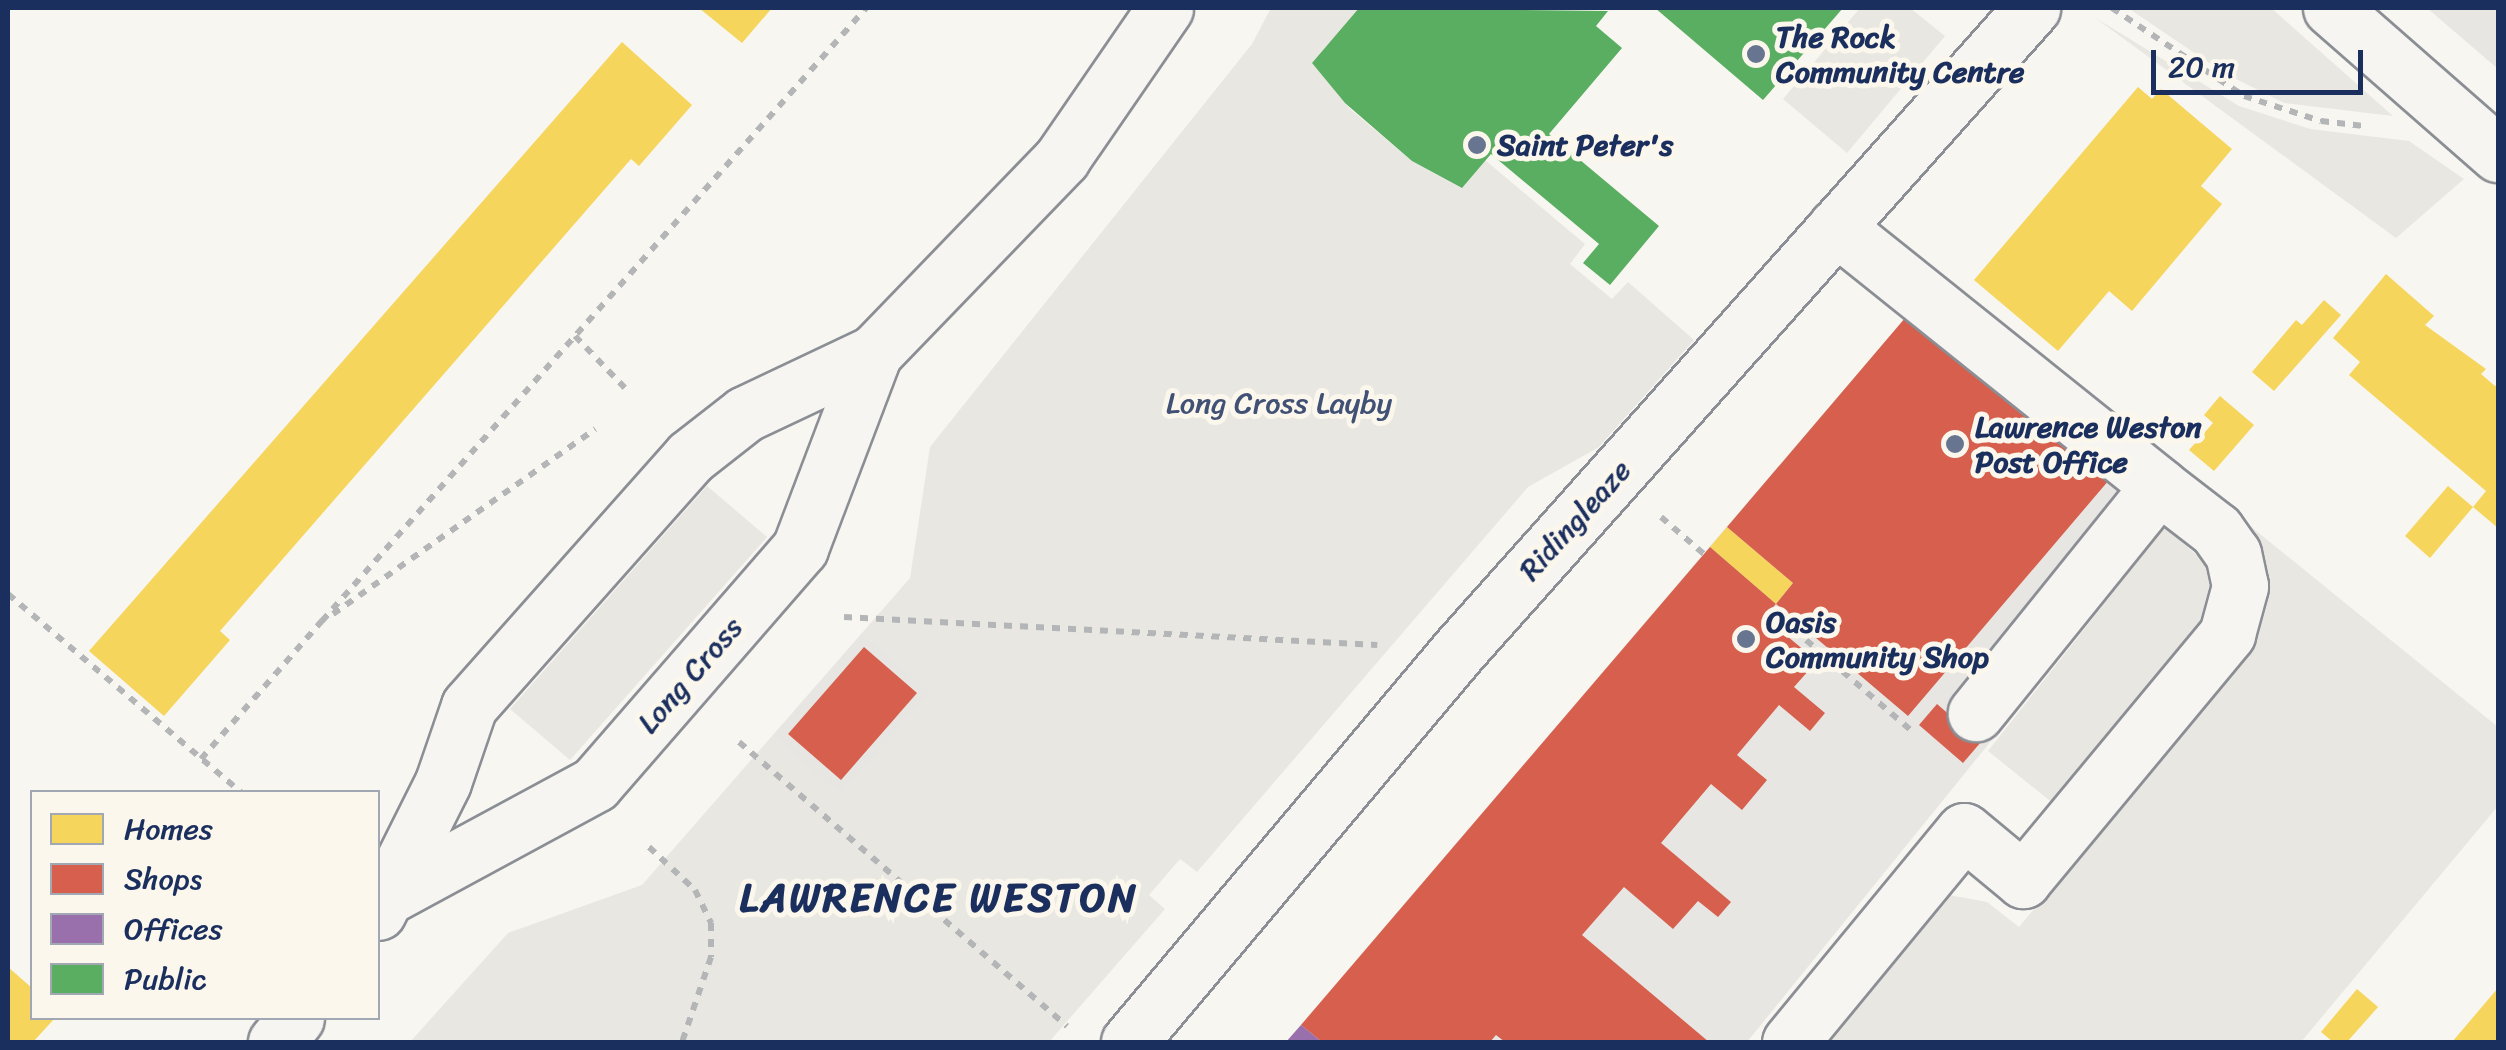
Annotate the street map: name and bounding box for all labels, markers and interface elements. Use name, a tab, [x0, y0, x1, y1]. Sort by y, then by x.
place label: The Rock Community Centre	[1776, 19, 2024, 90]
scale bar	[2156, 30, 2368, 92]
text: 20 m	[2168, 40, 2235, 94]
marker: The Rock Community Centre	[1745, 43, 1767, 65]
place label: Saint Peter's	[1497, 127, 1674, 163]
marker: Saint Peter's	[1466, 134, 1488, 156]
park label: Long Cross Layby	[1167, 385, 1391, 421]
place label: Lawrence Weston Post Office	[1975, 409, 2203, 480]
marker: Lawrence Weston Post Office	[1944, 433, 1966, 455]
street label: Ridingleaze	[1512, 452, 1638, 588]
place label: Oasis Community Shop	[1766, 604, 1989, 674]
street label: Long Cross	[630, 610, 750, 740]
marker: Oasis Community Shop	[1735, 628, 1757, 650]
legend	[30, 790, 380, 1020]
text: Homes	[124, 802, 213, 856]
text: Shops	[124, 852, 202, 906]
district label: LAWRENCE WESTON	[741, 874, 1137, 922]
text: Offices	[124, 902, 223, 956]
text: Public	[124, 952, 207, 1006]

